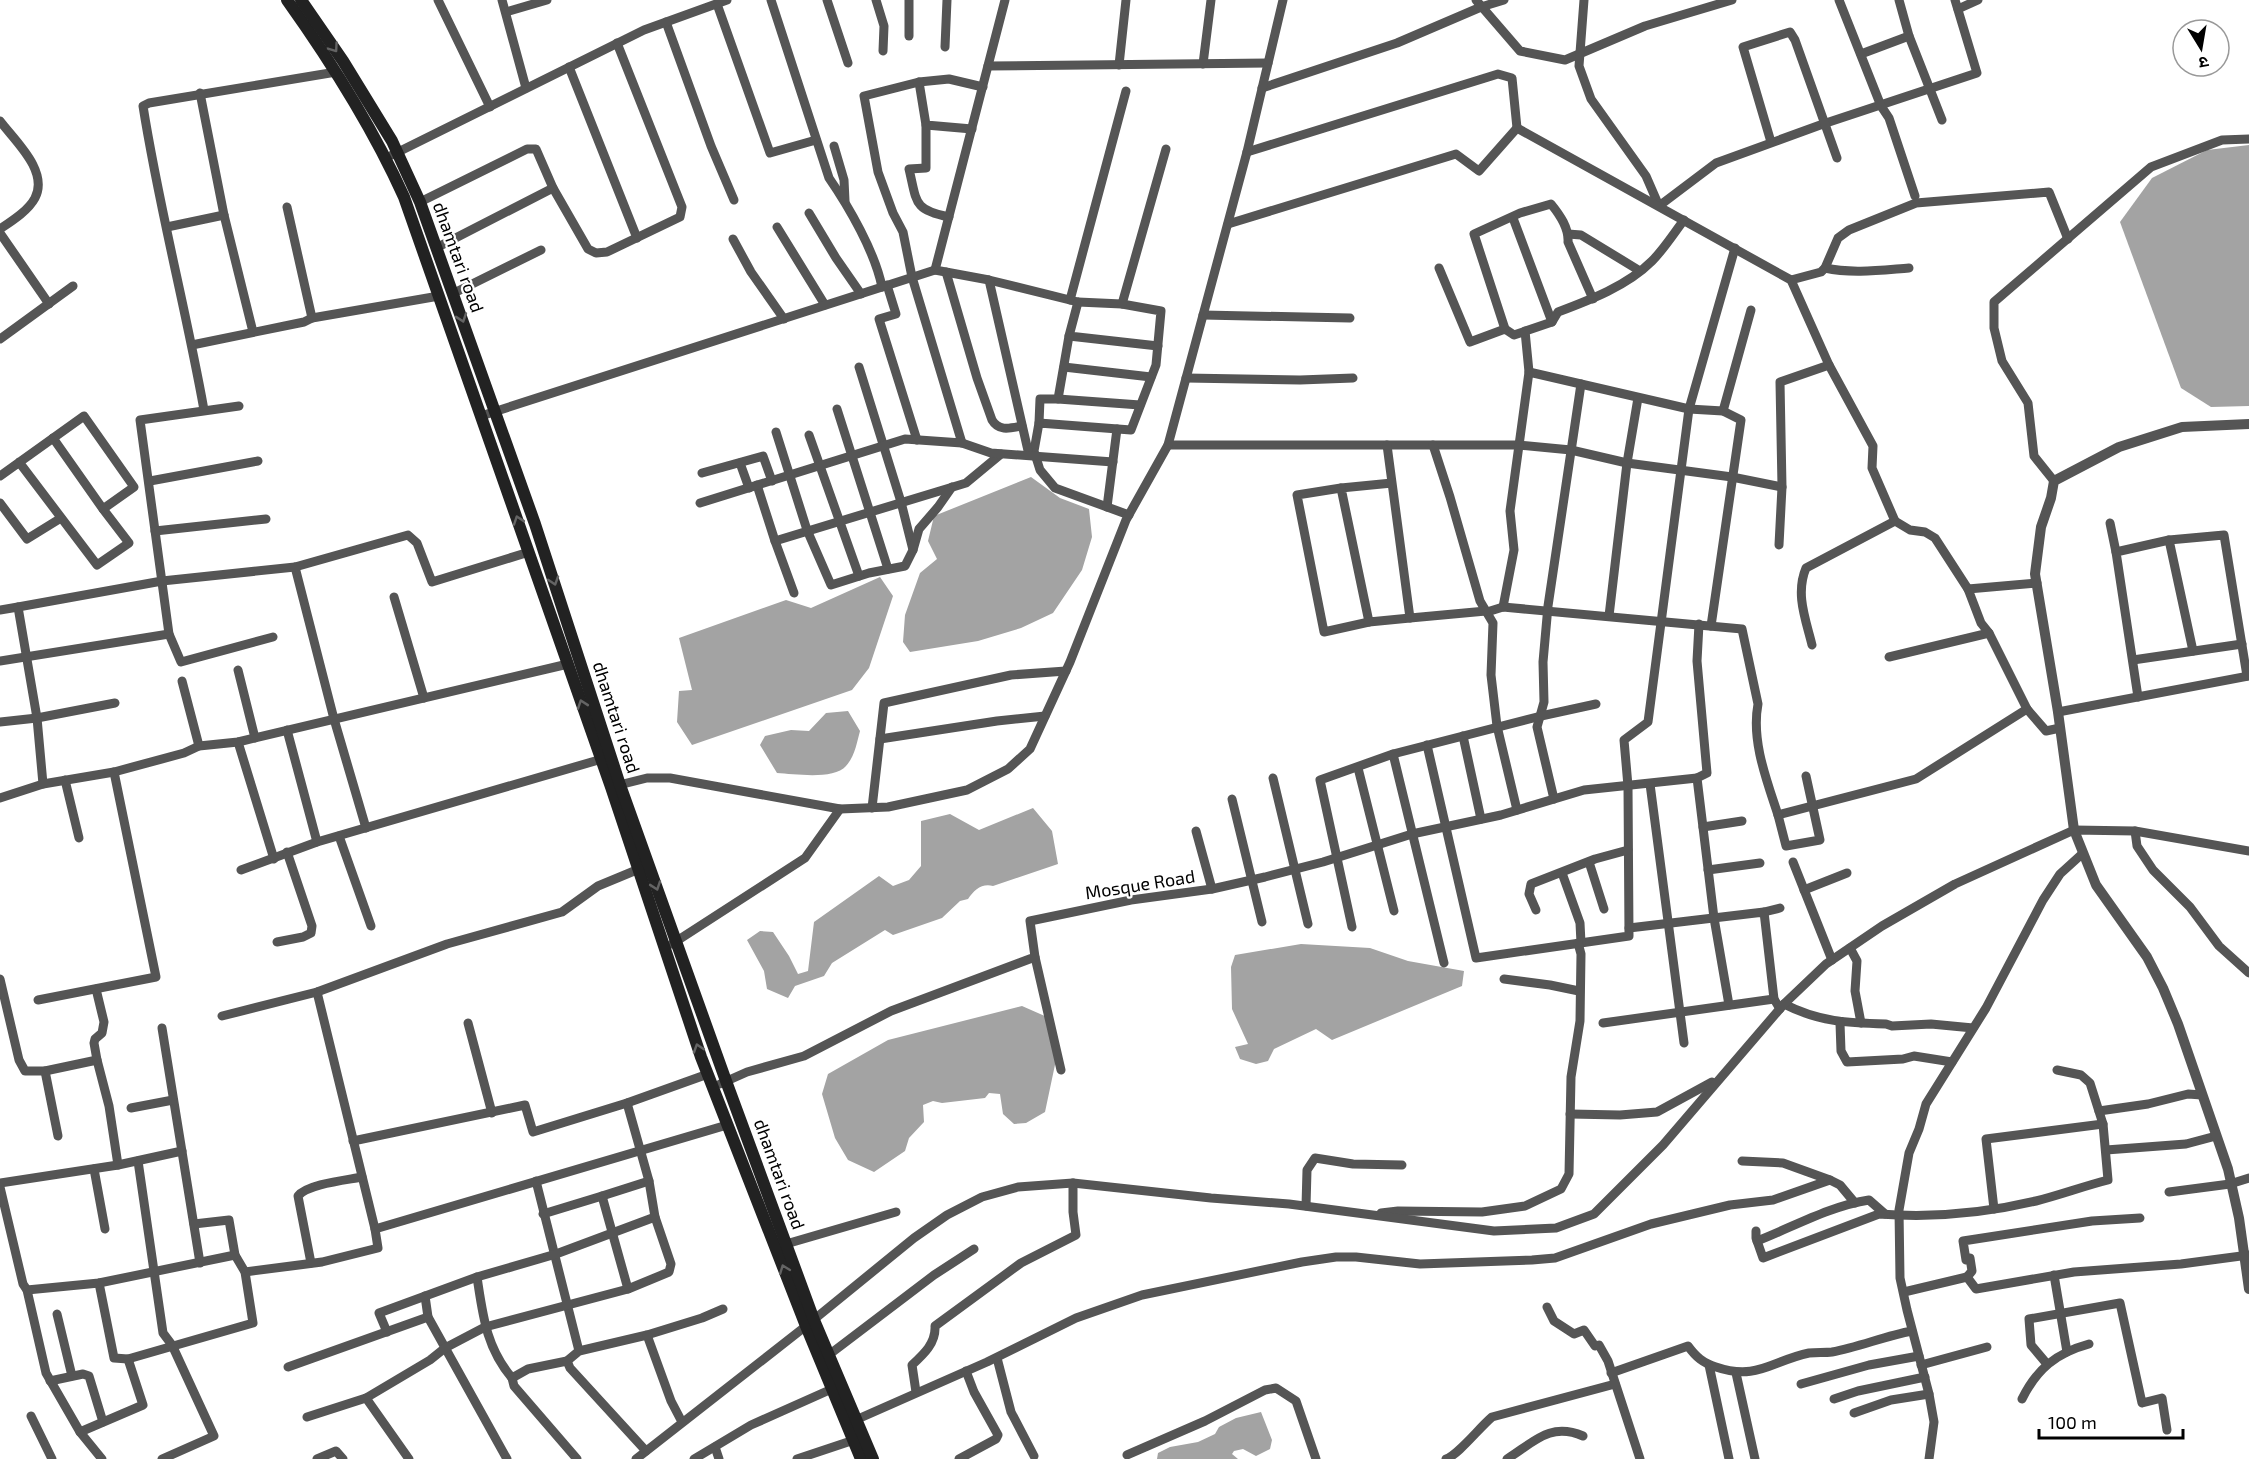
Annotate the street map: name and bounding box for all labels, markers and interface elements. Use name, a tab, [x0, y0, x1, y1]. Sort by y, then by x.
north arrow	[2171, 18, 2231, 78]
one-way arrow	[327, 41, 338, 52]
text: उ	[2197, 53, 2210, 74]
street label: dhamtari road	[429, 199, 489, 315]
one-way arrow	[455, 312, 468, 323]
one-way arrow	[512, 515, 525, 526]
one-way arrow	[547, 575, 559, 586]
street label: dhamtari road	[589, 658, 645, 776]
one-way arrow	[577, 699, 590, 710]
street label: Mosque Road	[1084, 864, 1196, 904]
one-way arrow	[648, 880, 661, 891]
one-way arrow	[692, 1043, 705, 1054]
street label: dhamtari road	[750, 1116, 810, 1232]
one-way arrow	[779, 1264, 791, 1275]
scale bar	[2039, 1402, 2183, 1440]
text: 100 m	[2048, 1411, 2097, 1433]

